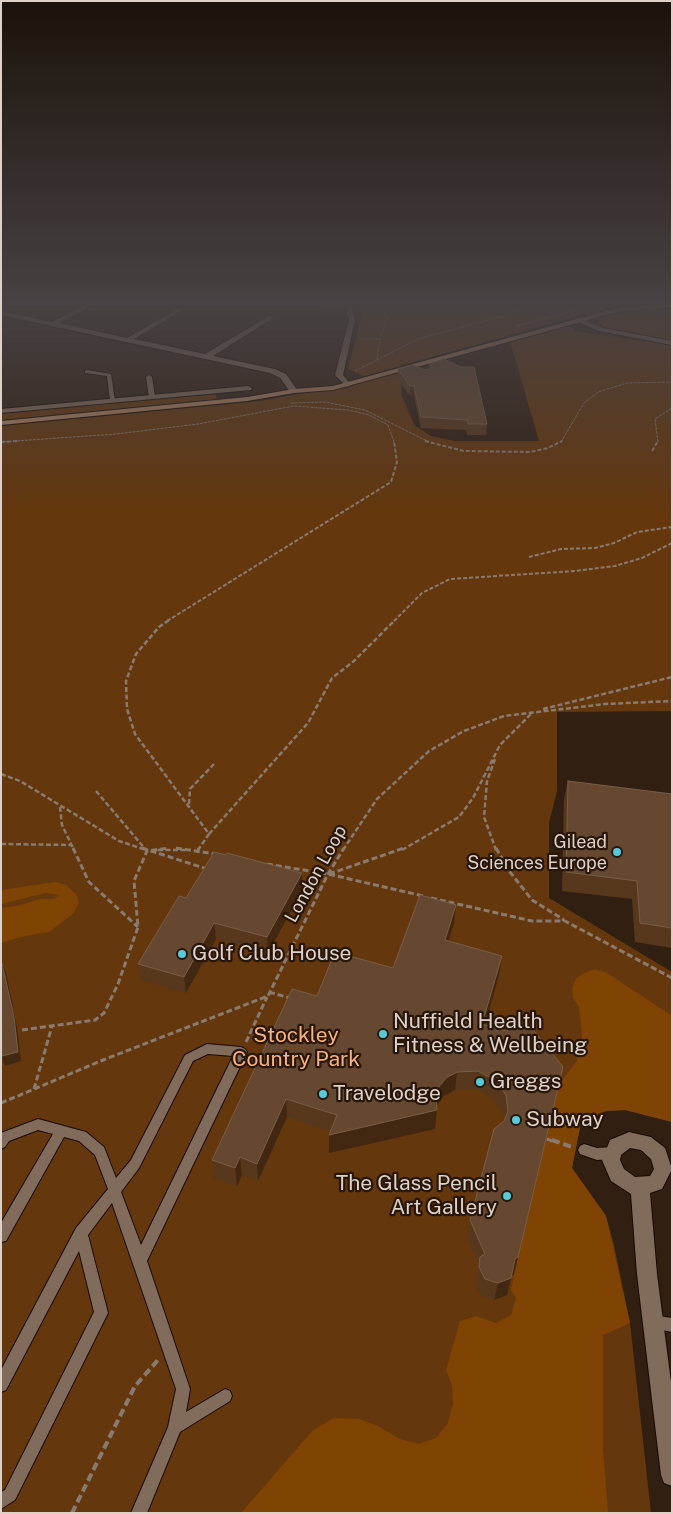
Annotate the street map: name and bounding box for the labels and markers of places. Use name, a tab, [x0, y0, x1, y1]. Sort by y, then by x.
place label: Gilead Sciences Europe	[467, 831, 607, 874]
marker: Gilead Sciences Europe	[611, 846, 623, 858]
place label: Golf Club House	[192, 941, 351, 967]
marker: Golf Club House	[176, 948, 188, 960]
place label: Nuffield Health Fitness & Wellbeing	[393, 1009, 587, 1059]
marker: Nuffield Health Fitness & Wellbeing	[377, 1028, 389, 1040]
place label: Greggs	[490, 1069, 561, 1095]
marker: Greggs	[474, 1076, 486, 1088]
place label: Travelodge	[333, 1081, 441, 1107]
marker: Travelodge	[317, 1088, 329, 1100]
place label: Subway	[526, 1107, 603, 1133]
marker: Subway	[510, 1114, 522, 1126]
place label: The Glass Pencil Art Gallery	[336, 1171, 497, 1221]
marker: The Glass Pencil Art Gallery	[501, 1190, 513, 1202]

